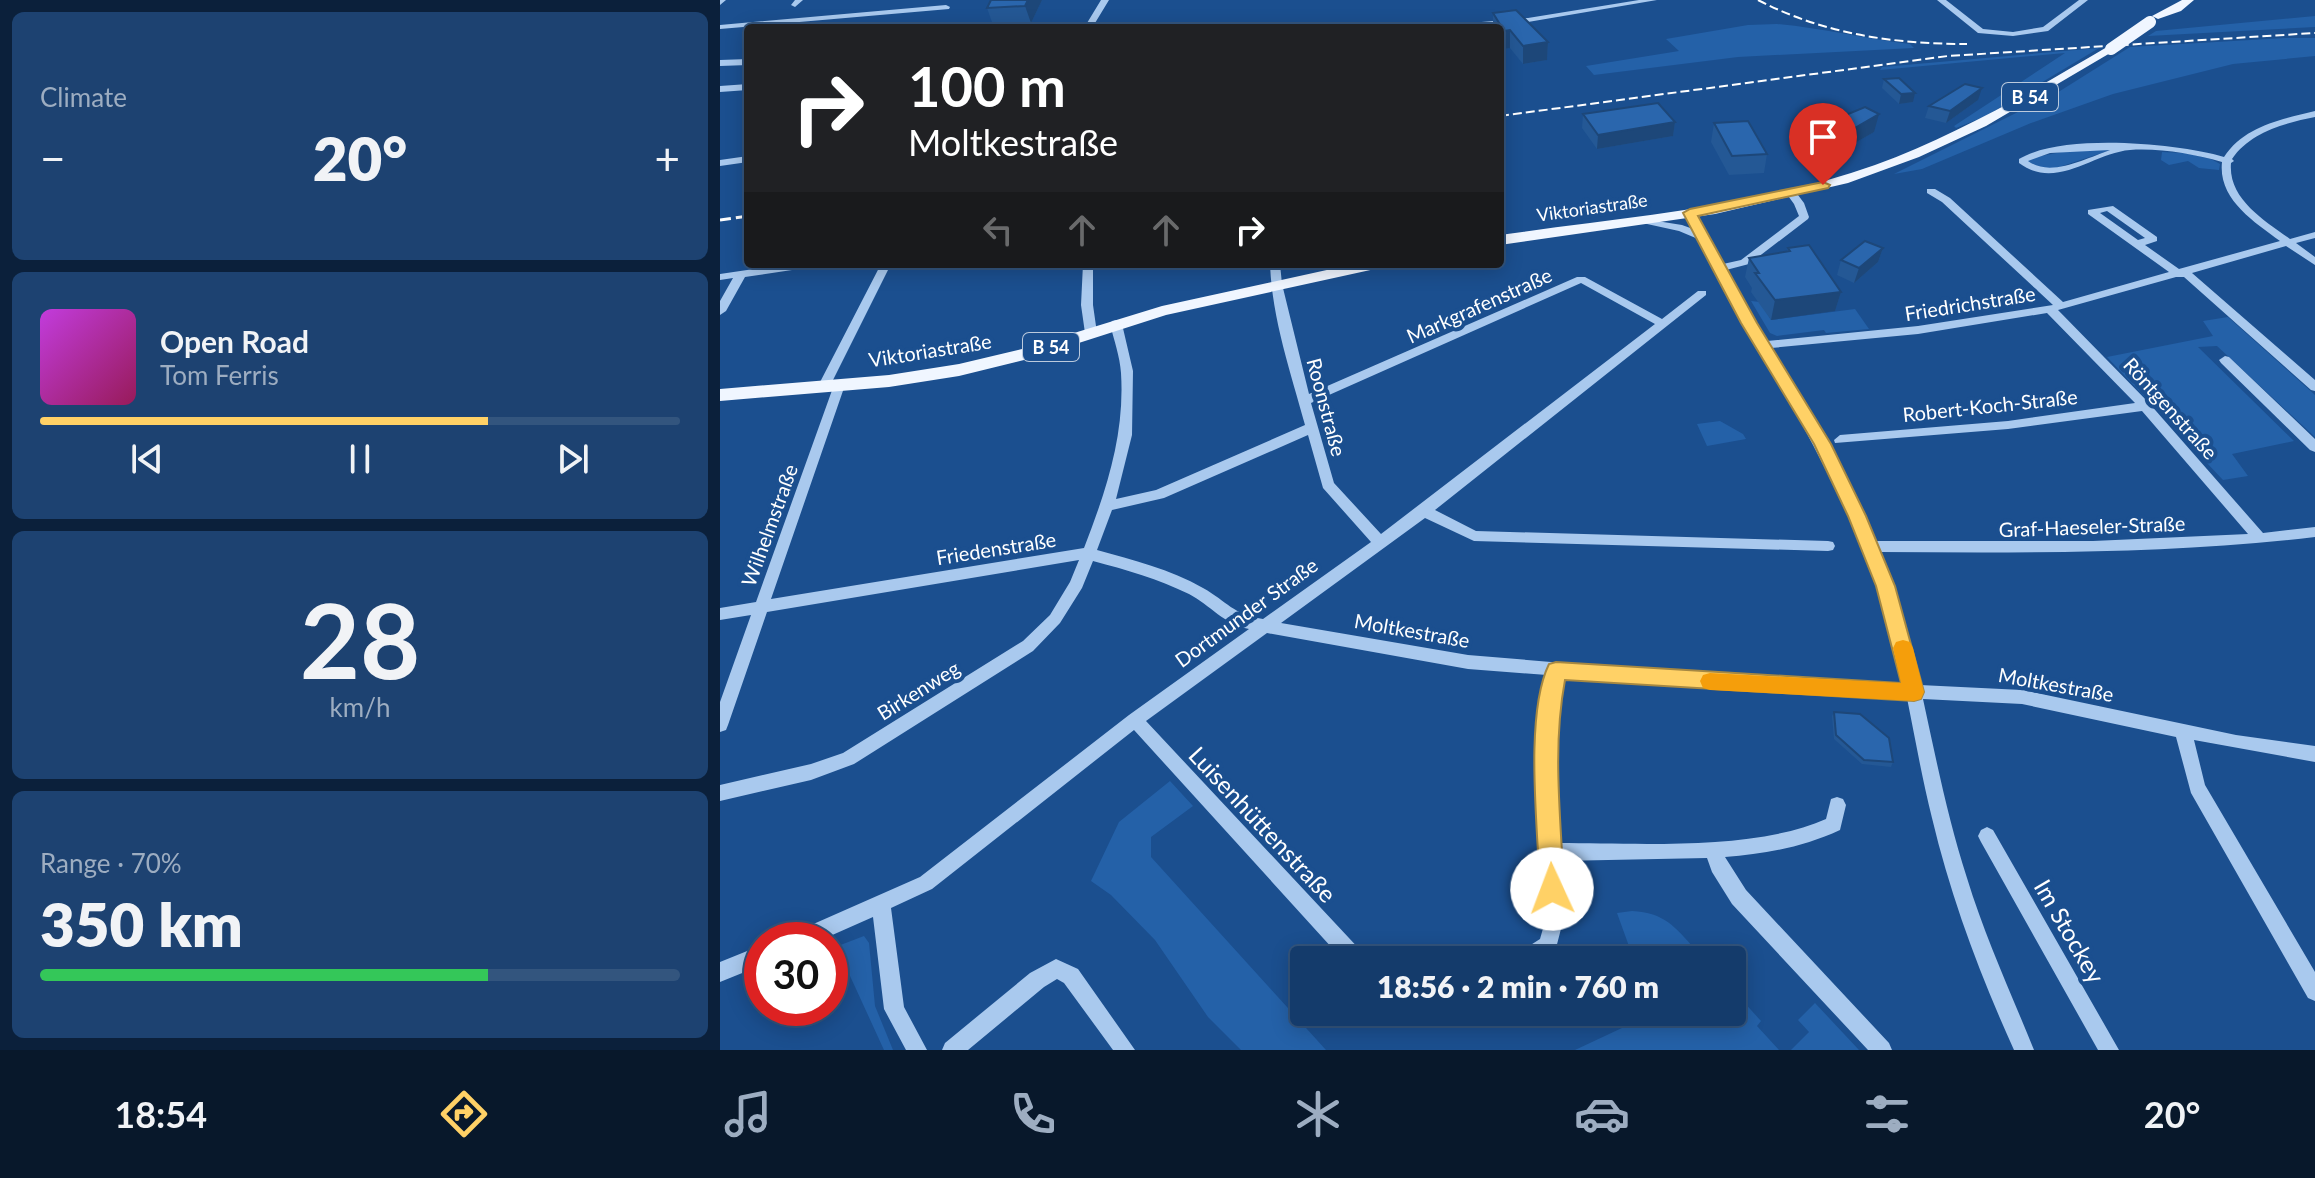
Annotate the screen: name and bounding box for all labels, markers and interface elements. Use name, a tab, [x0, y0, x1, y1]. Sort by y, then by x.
text: 100 m	[908, 52, 1066, 119]
icon: right	[776, 56, 880, 160]
text: Climate	[40, 81, 127, 113]
road number: B 54	[2002, 83, 2058, 111]
pin	[1789, 103, 1857, 185]
icon: arrive	[1801, 115, 1845, 159]
text: Moltkestraße	[908, 120, 1118, 164]
text: 20°	[313, 122, 407, 194]
text: −	[40, 132, 66, 184]
text: +	[654, 132, 680, 184]
street label: Viktoriastraße	[1535, 188, 1649, 226]
icon: left	[976, 208, 1020, 252]
icon: ahead	[1060, 208, 1104, 252]
icon: ahead	[1144, 208, 1188, 252]
icon: right	[1228, 208, 1272, 252]
street label: Markgrafenstraße	[1403, 262, 1555, 348]
street label: Friedrichstraße	[1903, 281, 2037, 325]
text: Open Road	[160, 323, 309, 359]
street label: Viktoriastraße	[867, 328, 993, 372]
road number: B 54	[1023, 333, 1079, 361]
street label: Röntgenstraße	[2119, 352, 2223, 464]
street label: Roonstraße	[1302, 355, 1352, 459]
text: Tom Ferris	[160, 359, 279, 391]
street label: Robert-Koch-Straße	[1901, 384, 2079, 426]
icon: previous	[125, 437, 169, 481]
icon: pause	[338, 437, 382, 481]
icon: next	[551, 437, 595, 481]
street label: Wilhelmstraße	[736, 461, 802, 589]
street label: Graf-Haeseler-Straße	[1998, 511, 2186, 541]
street label: Friedenstraße	[934, 527, 1058, 569]
street label: Dortmunder Straße	[1170, 552, 1322, 672]
text: 28	[300, 576, 420, 701]
street label: Moltkestraße	[1352, 608, 1472, 652]
street label: Birkenweg	[872, 655, 964, 725]
street label: Moltkestraße	[1996, 662, 2116, 706]
text: km/h	[330, 691, 390, 723]
street label: Luisenhüttenstraße	[1183, 740, 1343, 908]
text: Range · 70%	[40, 847, 182, 879]
position arrow	[1510, 847, 1594, 931]
street label: Im Stockey	[2029, 874, 2112, 988]
text: 350 km	[40, 888, 243, 960]
speed limit sign: 30	[744, 922, 848, 1026]
text: 18:56 · 2 min · 760 m	[1377, 968, 1659, 1004]
icon: directions	[436, 1086, 492, 1142]
icon: music	[720, 1086, 776, 1142]
icon: phone	[1005, 1086, 1061, 1142]
icon: climate	[1290, 1086, 1346, 1142]
icon: car	[1574, 1086, 1630, 1142]
icon: filters	[1859, 1086, 1915, 1142]
text: 18:54	[114, 1092, 207, 1136]
text: 20°	[2144, 1092, 2201, 1136]

